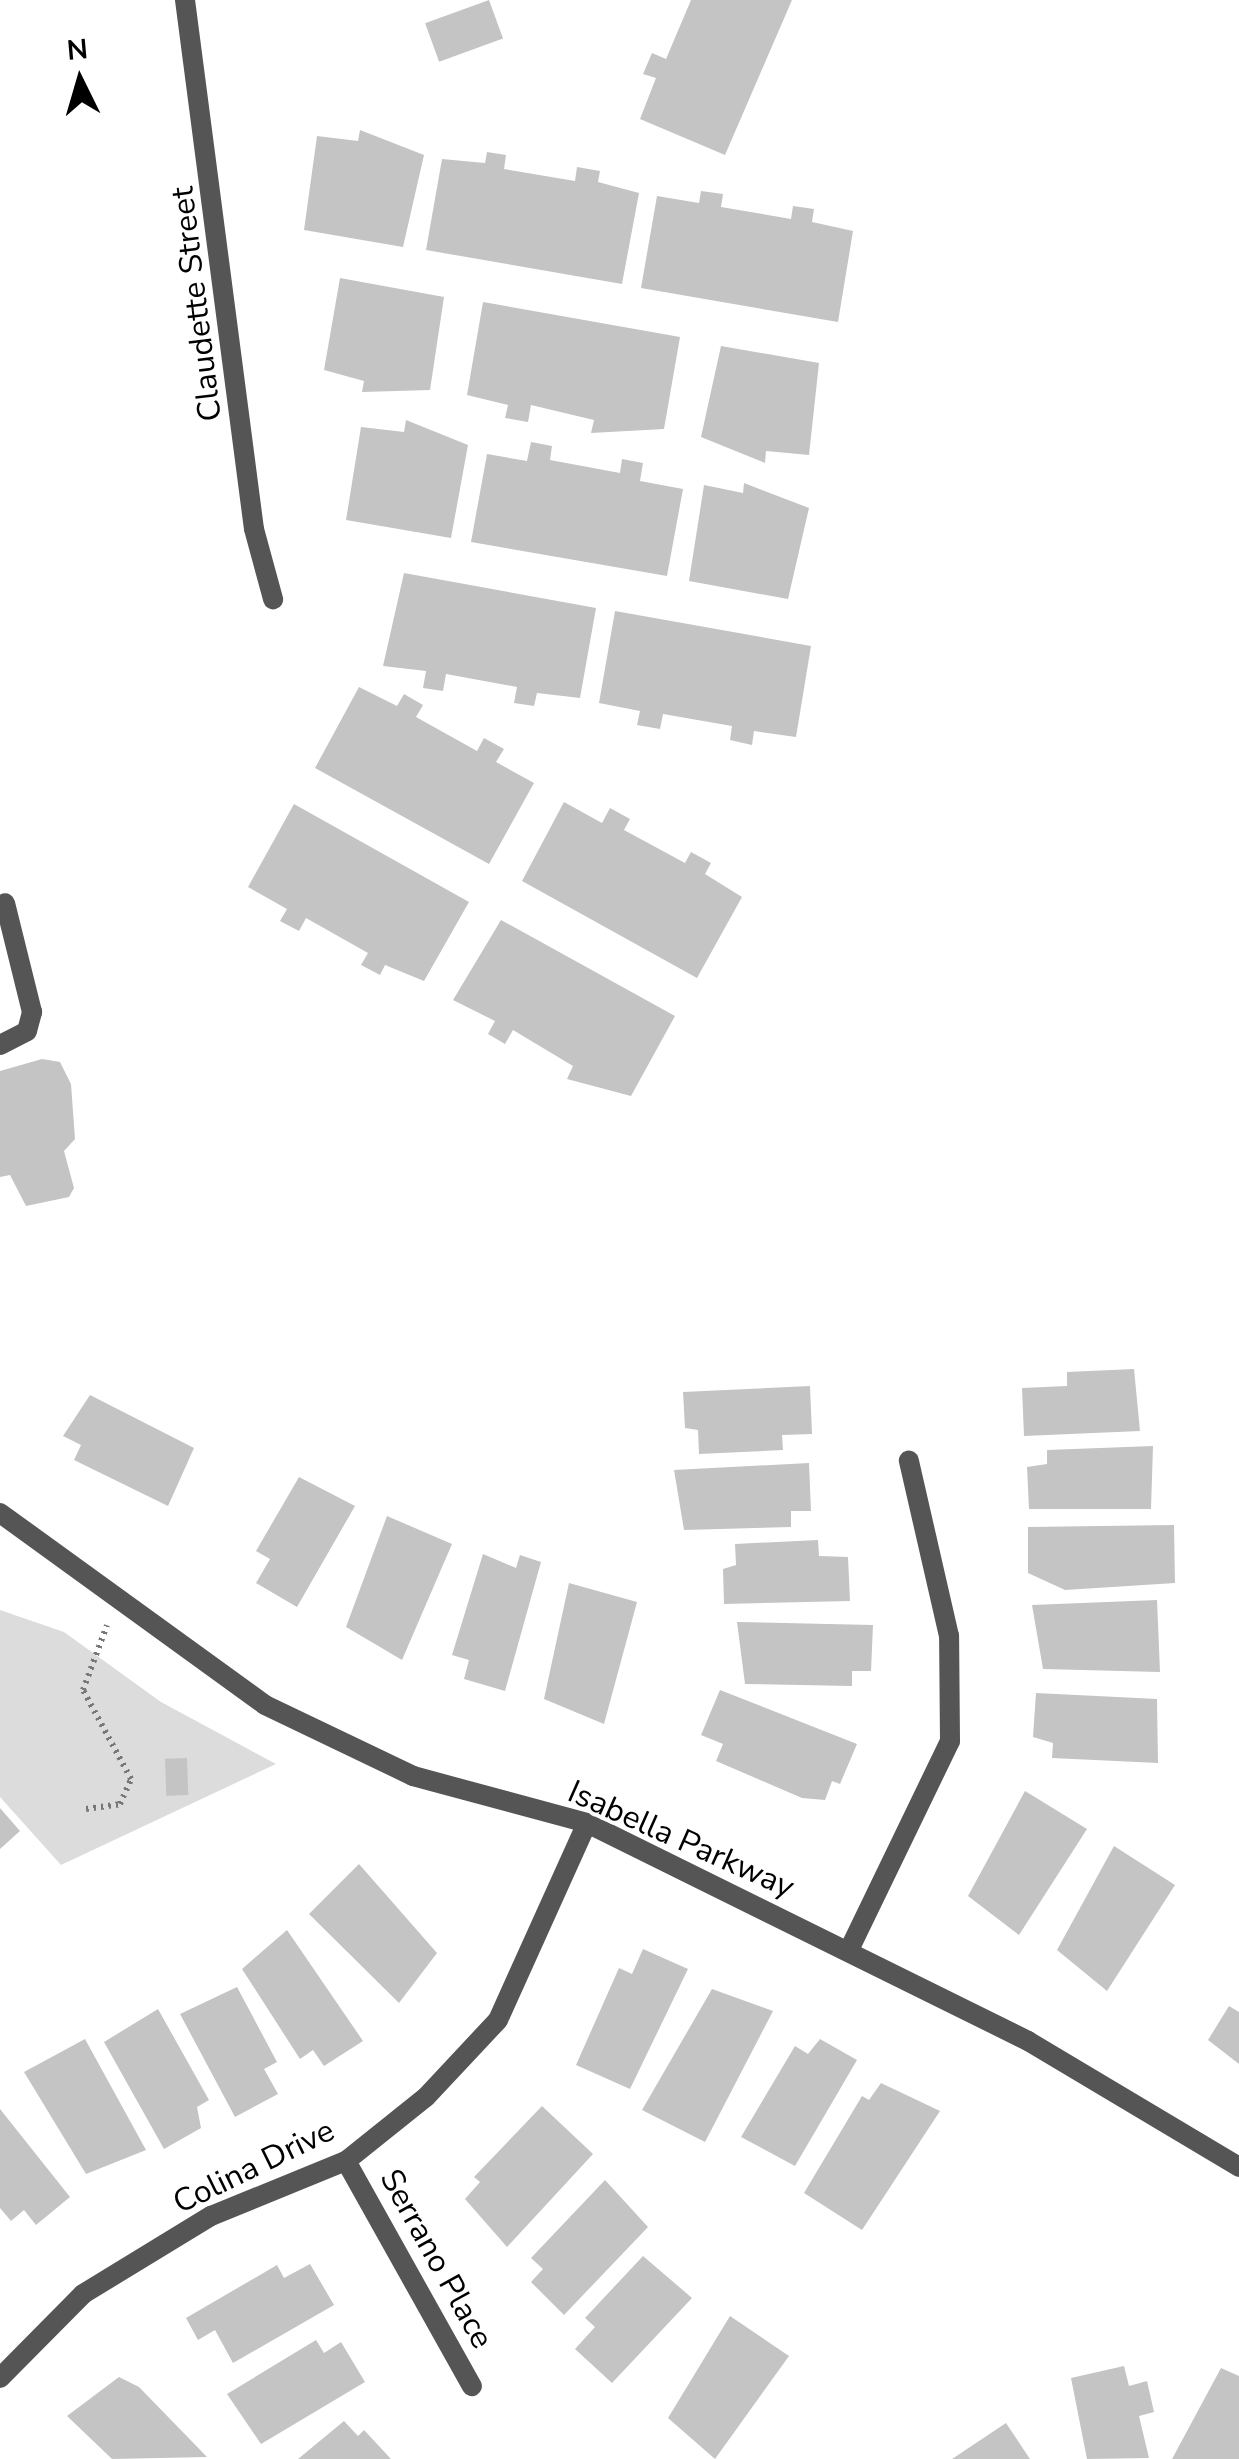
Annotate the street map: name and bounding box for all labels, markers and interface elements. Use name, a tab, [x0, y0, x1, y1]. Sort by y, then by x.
north arrow	[30, 30, 130, 130]
text: N	[65, 30, 89, 70]
street label: Claudette Street	[164, 185, 230, 423]
street label: Isabella Parkway	[562, 1773, 800, 1907]
street label: Colina Drive	[167, 2112, 341, 2222]
street label: Serrano Place	[371, 2163, 501, 2355]

